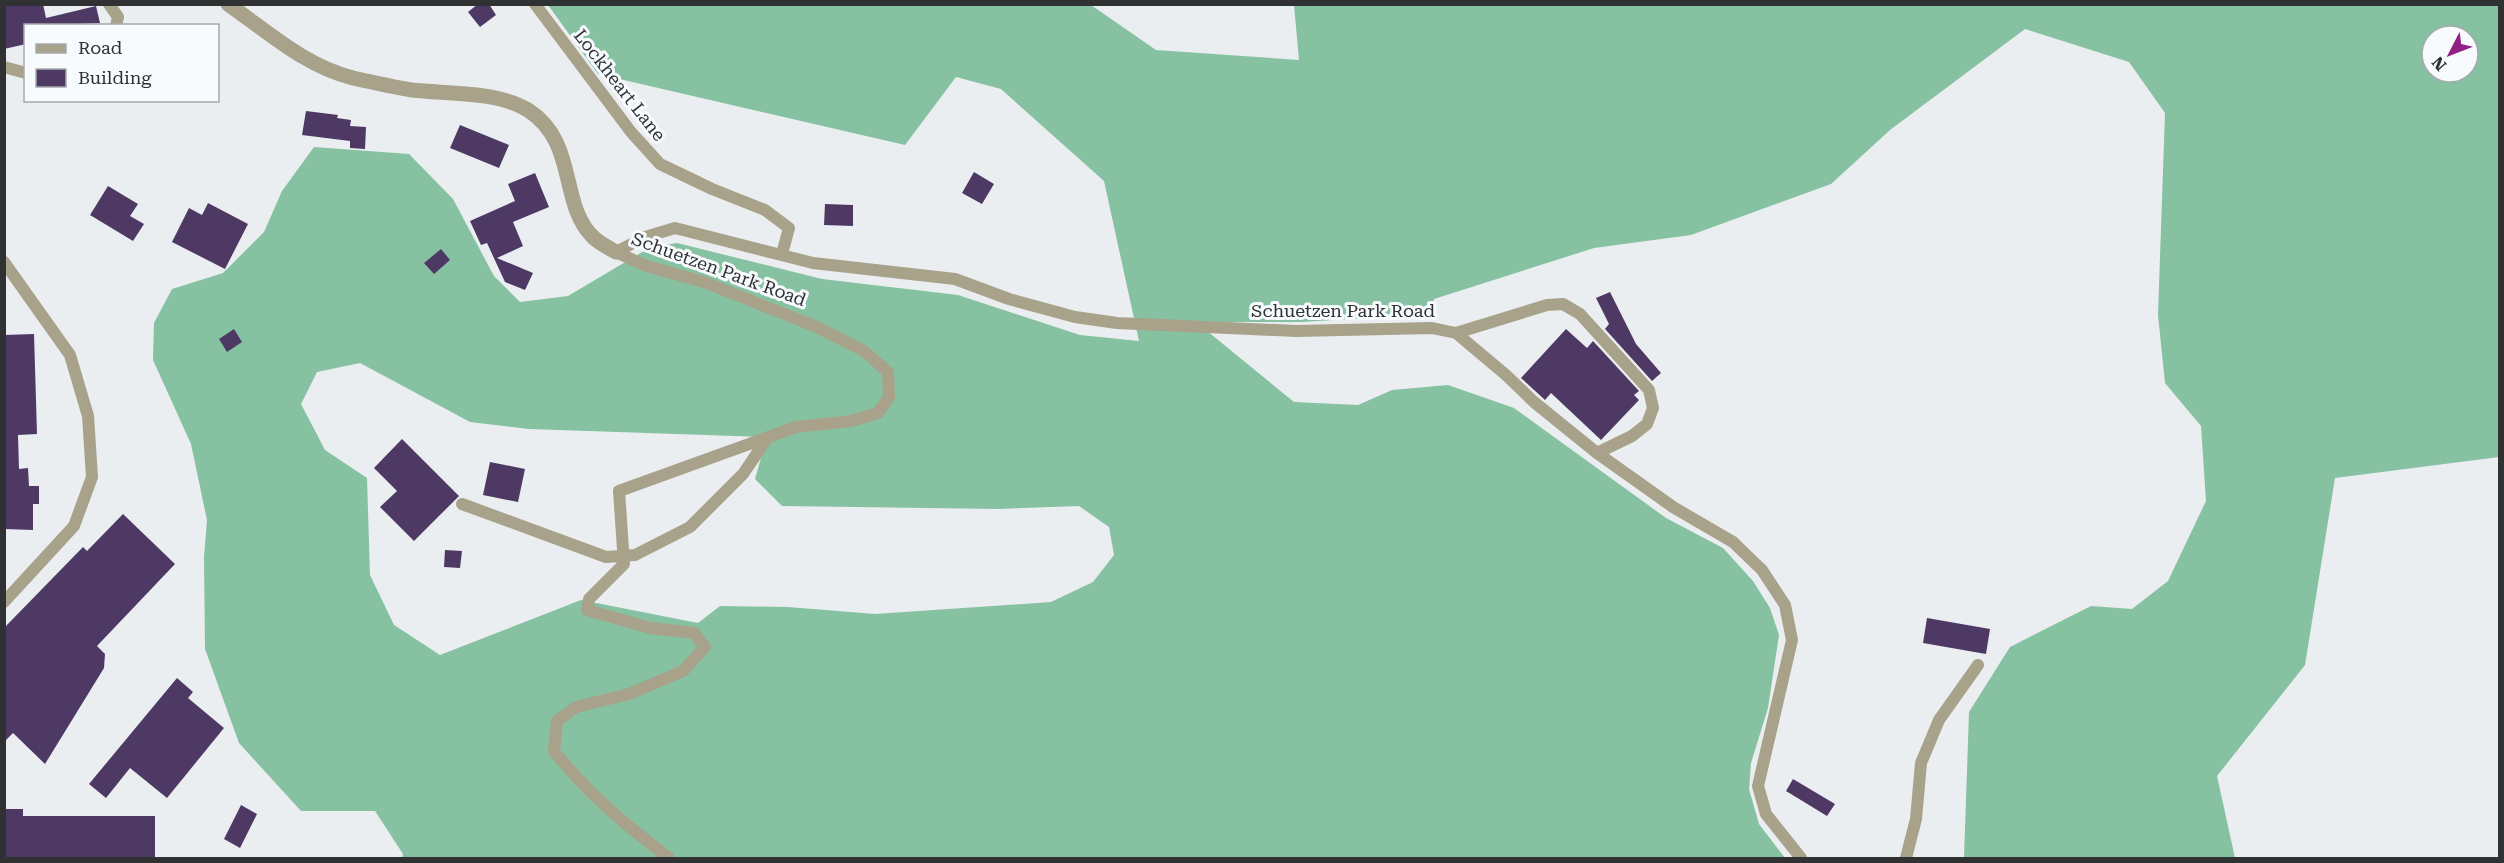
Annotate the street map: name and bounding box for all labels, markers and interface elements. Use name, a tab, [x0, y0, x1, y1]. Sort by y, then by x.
legend	[24, 24, 219, 102]
north arrow	[2420, 24, 2480, 84]
street label: Lockheart Lane	[570, 25, 670, 145]
text: Road	[78, 37, 123, 58]
text: N	[2428, 53, 2450, 75]
text: Building	[78, 67, 152, 88]
street label: Schuetzen Park Road	[629, 228, 809, 310]
street label: Schuetzen Park Road	[1251, 300, 1435, 321]

